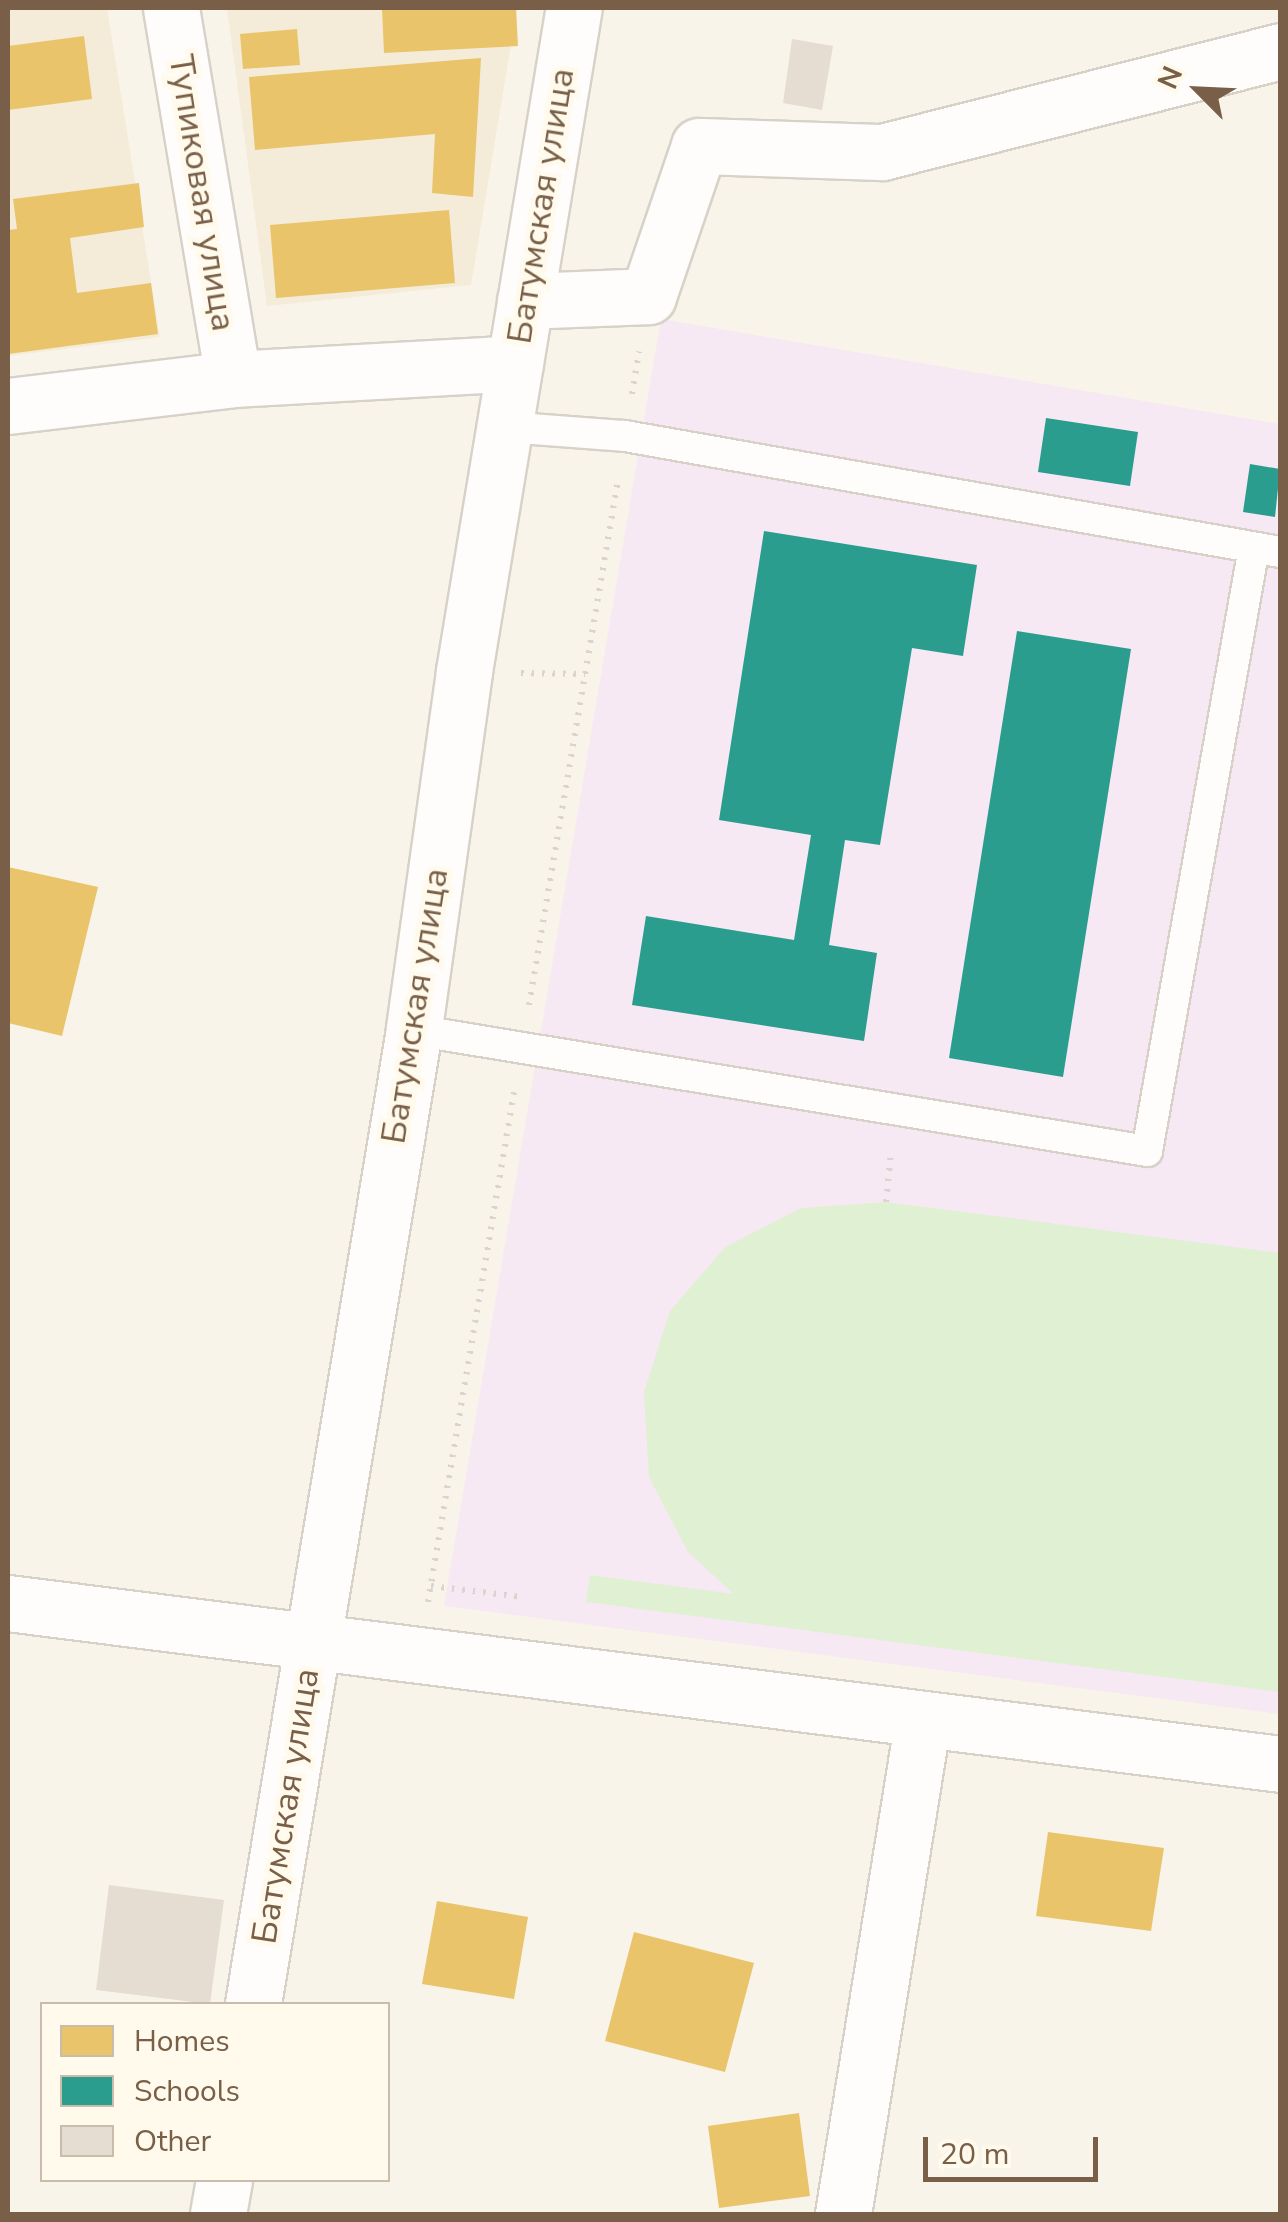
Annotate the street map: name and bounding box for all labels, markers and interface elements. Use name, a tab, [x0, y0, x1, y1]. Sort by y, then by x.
north arrow	[1148, 40, 1248, 140]
street label: Тупиковая улица	[159, 52, 245, 334]
text: N	[1149, 61, 1192, 95]
street label: Батумская улица	[498, 65, 584, 347]
street label: Батумская улица	[372, 865, 458, 1147]
street label: Батумская улица	[243, 1665, 329, 1947]
legend	[40, 2002, 390, 2182]
text: Homes	[134, 2021, 230, 2062]
text: Schools	[134, 2071, 240, 2112]
scale bar	[928, 2117, 1103, 2179]
text: Other	[134, 2121, 211, 2162]
text: 20 m	[940, 2134, 1009, 2175]

